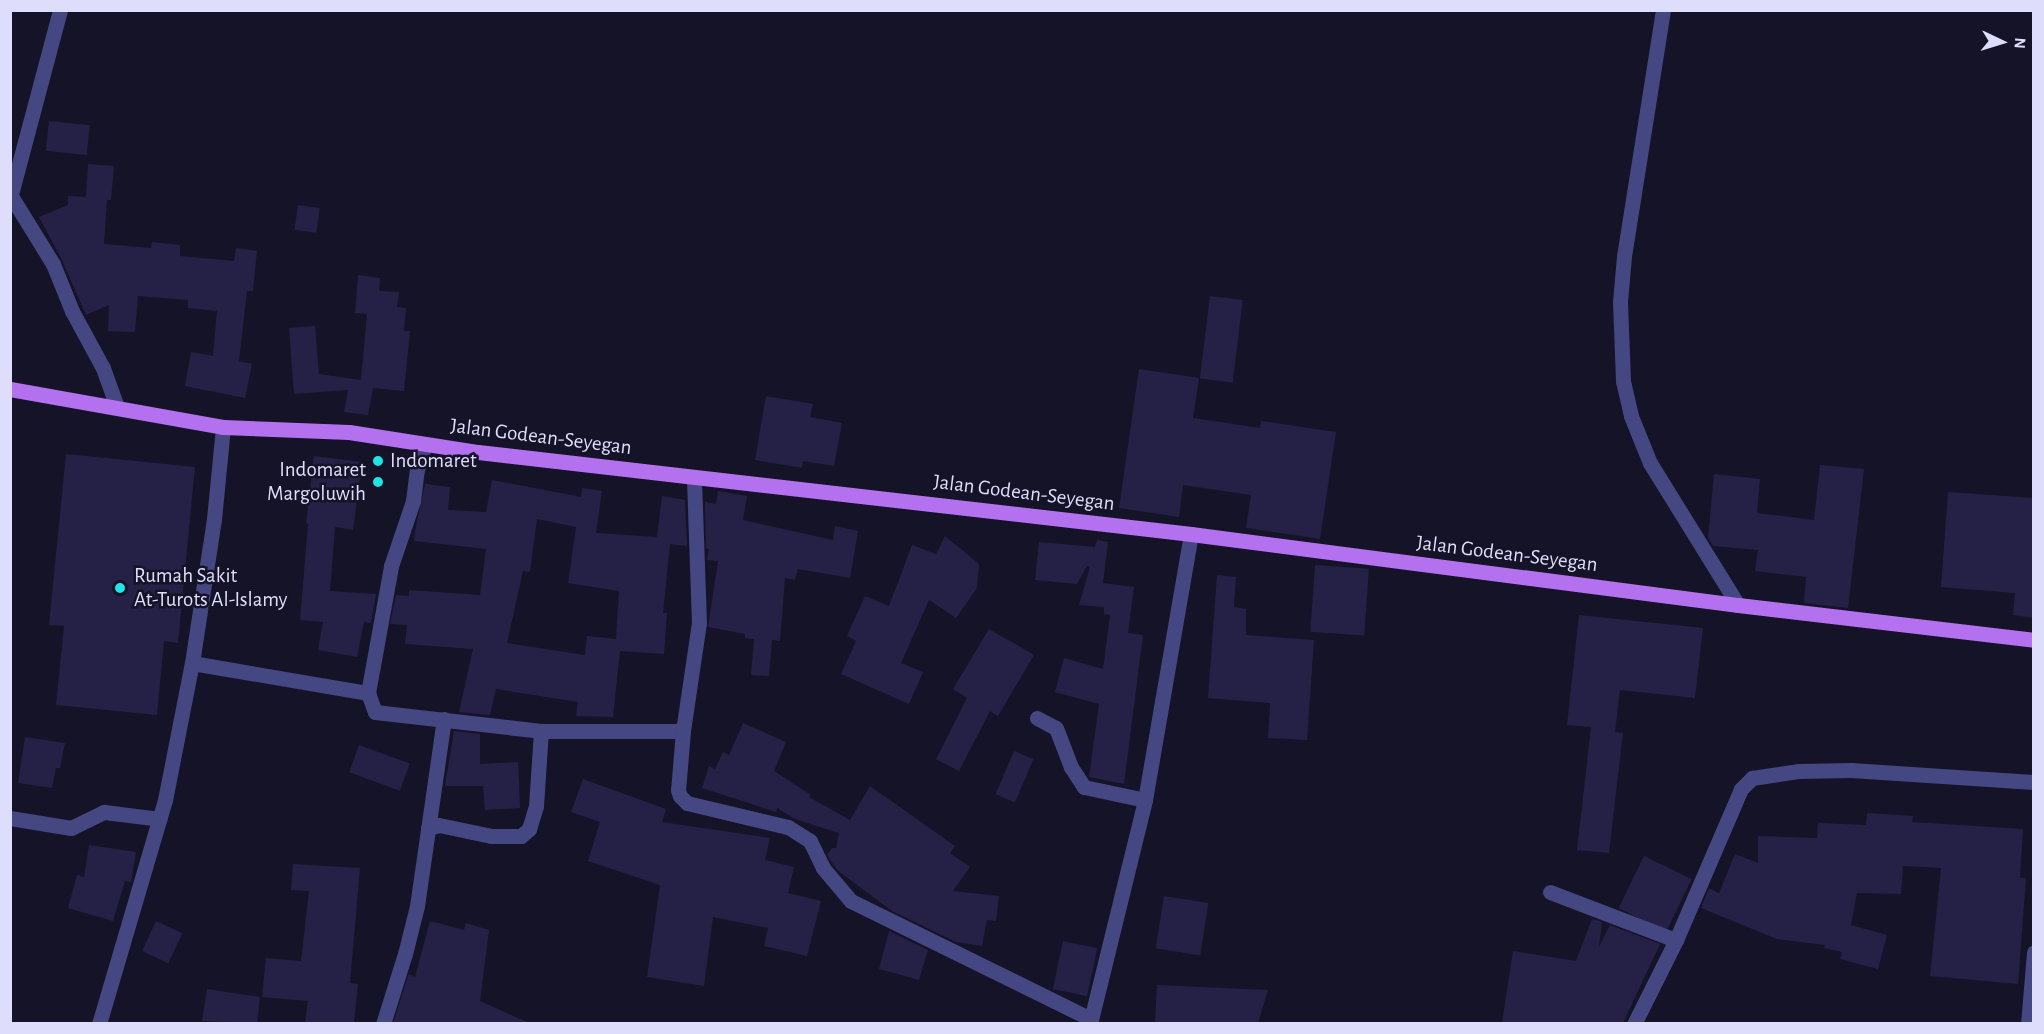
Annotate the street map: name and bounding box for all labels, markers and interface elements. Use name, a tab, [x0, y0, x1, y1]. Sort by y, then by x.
north arrow	[1972, 12, 2032, 72]
text: N	[2012, 37, 2028, 49]
street label: Jalan Godean-Seyegan	[449, 413, 633, 461]
place label: Indomaret	[390, 448, 477, 474]
marker: Indomaret	[371, 454, 385, 468]
place label: Indomaret Margoluwih	[267, 457, 366, 507]
street label: Jalan Godean-Seyegan	[932, 469, 1116, 517]
marker: Indomaret Margoluwih	[371, 475, 385, 489]
street label: Jalan Godean-Seyegan	[1415, 530, 1599, 578]
place label: Rumah Sakit At-Turots Al-Islamy	[134, 563, 288, 613]
marker: Rumah Sakit At-Turots Al-Islamy	[111, 579, 129, 597]

